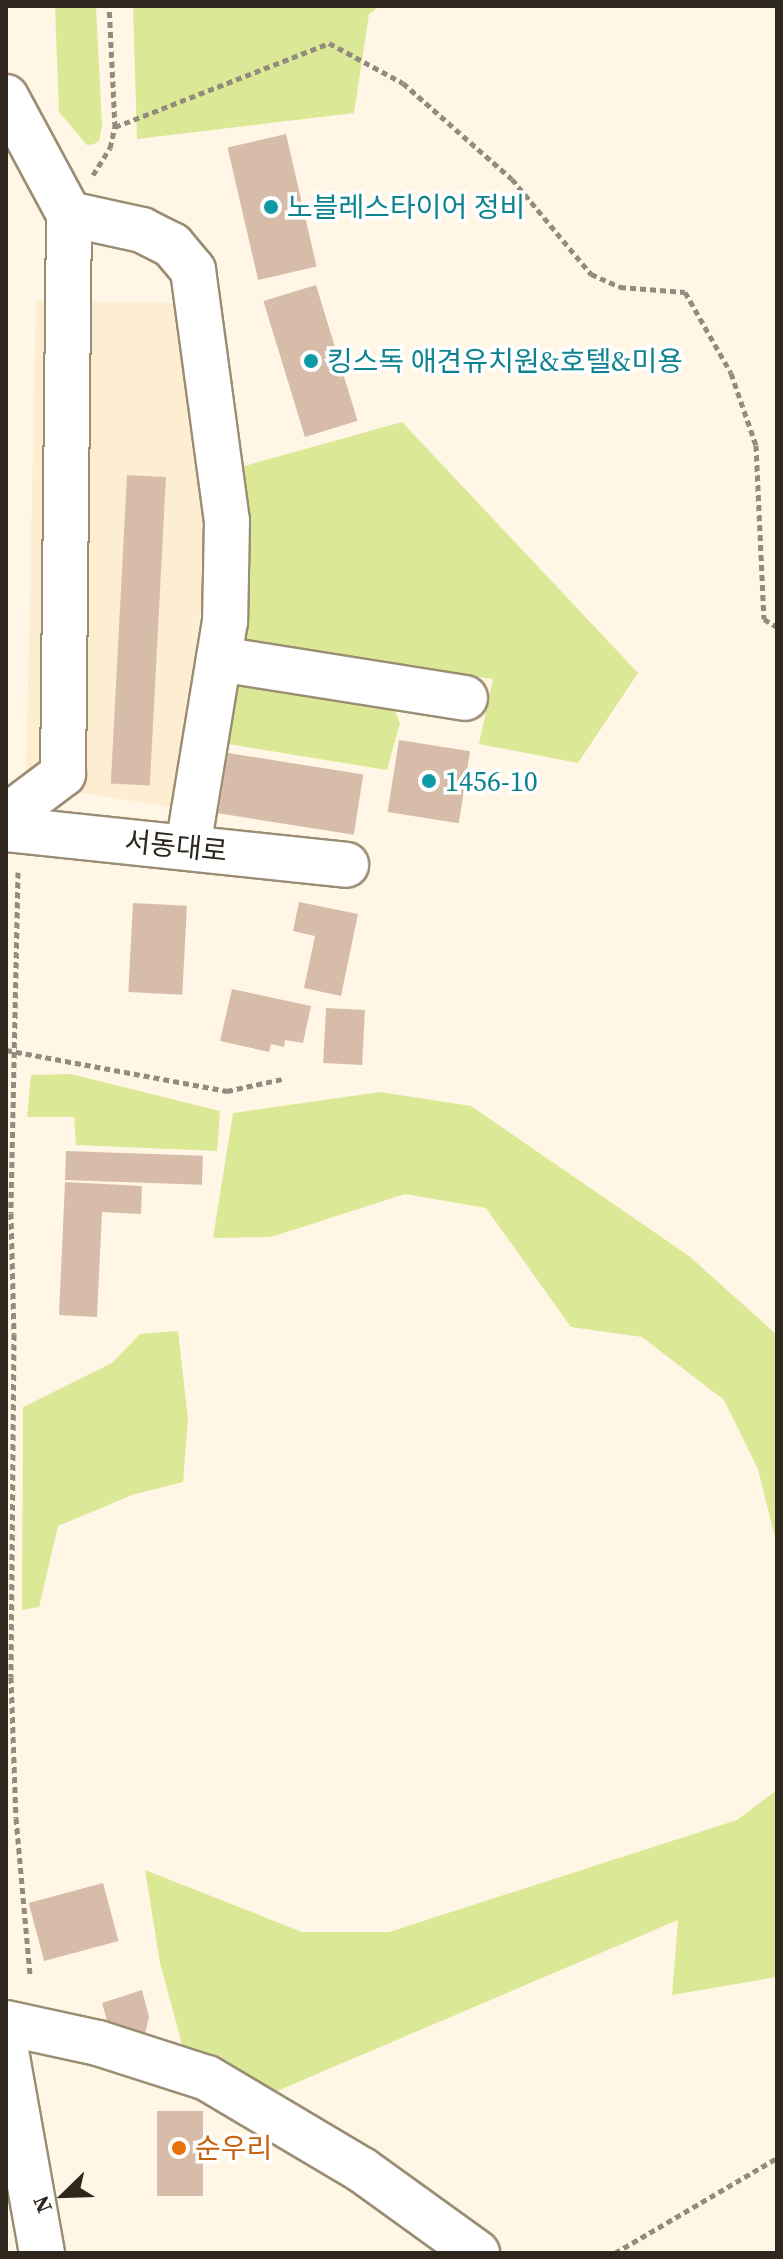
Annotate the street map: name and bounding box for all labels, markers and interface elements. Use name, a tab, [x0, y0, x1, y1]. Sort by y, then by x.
place label: 노블레스타이어 정비	[287, 190, 525, 224]
marker: 노블레스타이어 정비	[262, 198, 280, 216]
place label: 킹스독 애견유치원&호텔&미용	[327, 344, 683, 378]
marker: 킹스독 애견유치원&호텔&미용	[302, 352, 320, 370]
place label: 1456-10	[445, 764, 538, 798]
marker: 1456-10	[420, 772, 438, 790]
street label: 서동대로	[123, 824, 229, 868]
place label: 순우리	[195, 2131, 272, 2165]
marker: 순우리	[170, 2139, 188, 2157]
north arrow	[24, 2155, 104, 2235]
text: N	[25, 2191, 59, 2218]

